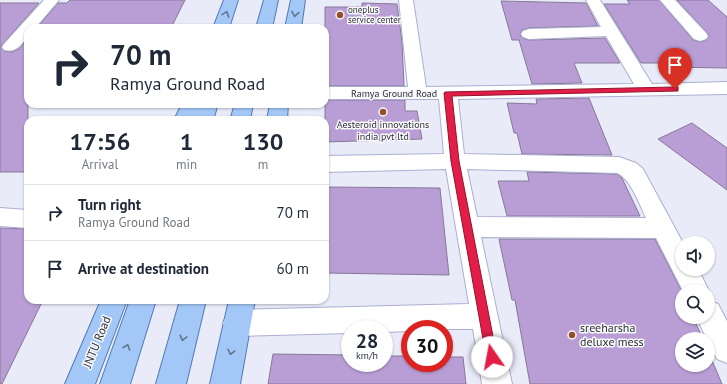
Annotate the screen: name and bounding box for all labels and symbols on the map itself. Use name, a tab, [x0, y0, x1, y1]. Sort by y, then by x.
place label: oneplus service center	[348, 4, 401, 25]
marker: oneplus service center	[335, 10, 345, 20]
one-way arrow	[221, 11, 229, 18]
one-way arrow	[292, 11, 300, 17]
pin	[658, 48, 692, 89]
street label: Ramya Ground Road	[351, 87, 437, 100]
marker: Aesteroid innovations india pvt ltd	[378, 107, 388, 117]
place label: Aesteroid innovations india pvt ltd	[337, 118, 429, 143]
street label: JNTU Road	[79, 314, 114, 371]
speed limit sign: 30	[401, 320, 453, 372]
place label: sreeharsha deluxe mess	[580, 320, 644, 349]
marker: sreeharsha deluxe mess	[567, 330, 577, 340]
one-way arrow	[179, 334, 188, 341]
position arrow	[471, 336, 513, 378]
one-way arrow	[122, 344, 131, 351]
one-way arrow	[228, 349, 236, 355]

